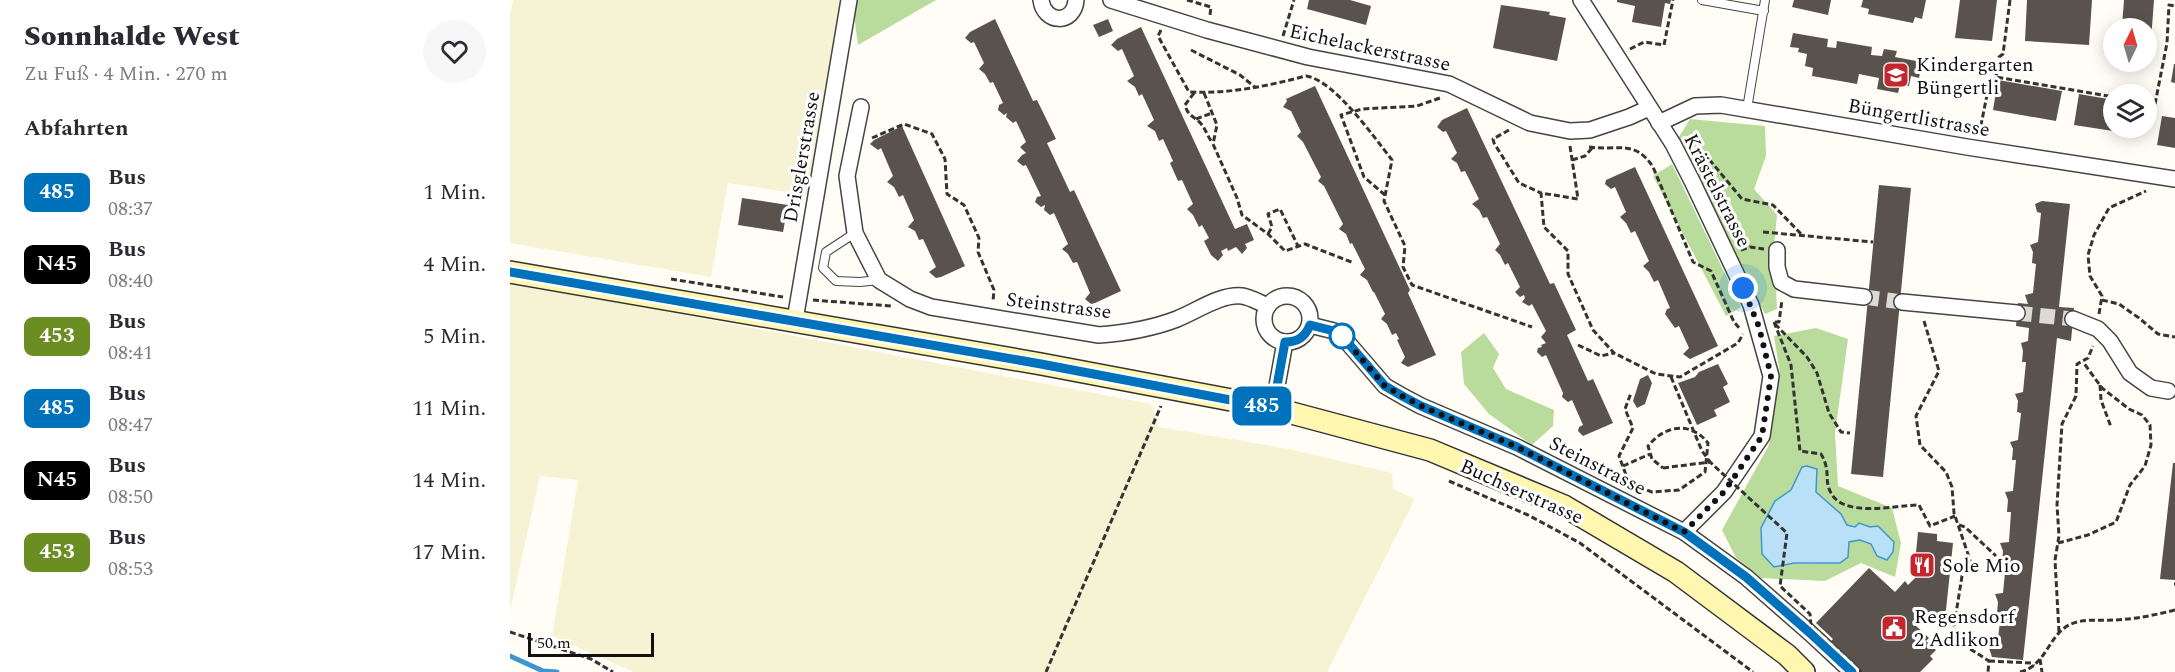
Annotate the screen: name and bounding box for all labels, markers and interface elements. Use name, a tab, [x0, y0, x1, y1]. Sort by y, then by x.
text: Sonnhalde West	[24, 15, 240, 58]
street label: Eichelackerstrasse	[1286, 16, 1453, 80]
north arrow	[2103, 18, 2157, 72]
map controls	[2103, 18, 2157, 138]
button: heart	[423, 20, 486, 83]
place label: Kindergarten Büngertli	[1916, 50, 2034, 103]
text: Zu Fuß · 4 Min. · 270 m	[24, 59, 228, 89]
school or university icon: Kindergarten Büngertli	[1881, 60, 1911, 90]
button: layers	[2103, 84, 2157, 138]
street label: Drisglerstrasse	[776, 89, 828, 225]
street label: Büngertlistrasse	[1845, 91, 1992, 145]
text: Abfahrten	[24, 112, 129, 145]
street label: Krästelstrasse	[1676, 128, 1759, 252]
text: Bus	[108, 161, 146, 194]
text: 485	[39, 176, 75, 208]
text: 1 Min.	[423, 176, 486, 209]
text: 08:37	[108, 194, 153, 224]
text: Bus	[108, 233, 146, 266]
text: N45	[37, 248, 77, 280]
text: 4 Min.	[423, 248, 486, 281]
text: 08:40	[108, 266, 153, 296]
your location	[1728, 273, 1758, 303]
street label: Steinstrasse	[1004, 285, 1113, 327]
text: Bus	[108, 305, 146, 338]
text: 453	[39, 320, 75, 352]
text: 5 Min.	[423, 320, 486, 353]
unlabelled marker	[1329, 323, 1355, 349]
text: 08:41	[108, 338, 153, 368]
text: Bus	[108, 377, 146, 410]
line badge: 485	[1228, 386, 1296, 426]
text: 485	[1244, 390, 1280, 422]
text: 485	[39, 392, 75, 424]
text: 11 Min.	[412, 392, 486, 425]
text: 08:47	[108, 410, 153, 440]
street label: Steinstrasse	[1544, 428, 1652, 503]
text: Bus	[108, 449, 146, 482]
street label: Buchserstrasse	[1455, 451, 1588, 533]
text: N45	[37, 464, 77, 496]
text: 14 Min.	[412, 464, 486, 497]
text: 08:50	[108, 482, 153, 512]
text: Bus	[108, 521, 146, 554]
text: 453	[39, 536, 75, 568]
text: 17 Min.	[412, 536, 486, 569]
restaurant icon: Sole Mio	[1907, 550, 1937, 580]
place label: Sole Mio	[1942, 551, 2021, 581]
text: 08:53	[108, 554, 153, 584]
place label: Regensdorf 2 Adlikon	[1914, 602, 2017, 655]
public building icon: Regensdorf 2 Adlikon	[1879, 613, 1909, 643]
scale bar	[528, 630, 654, 658]
text: 50 m	[537, 631, 571, 655]

